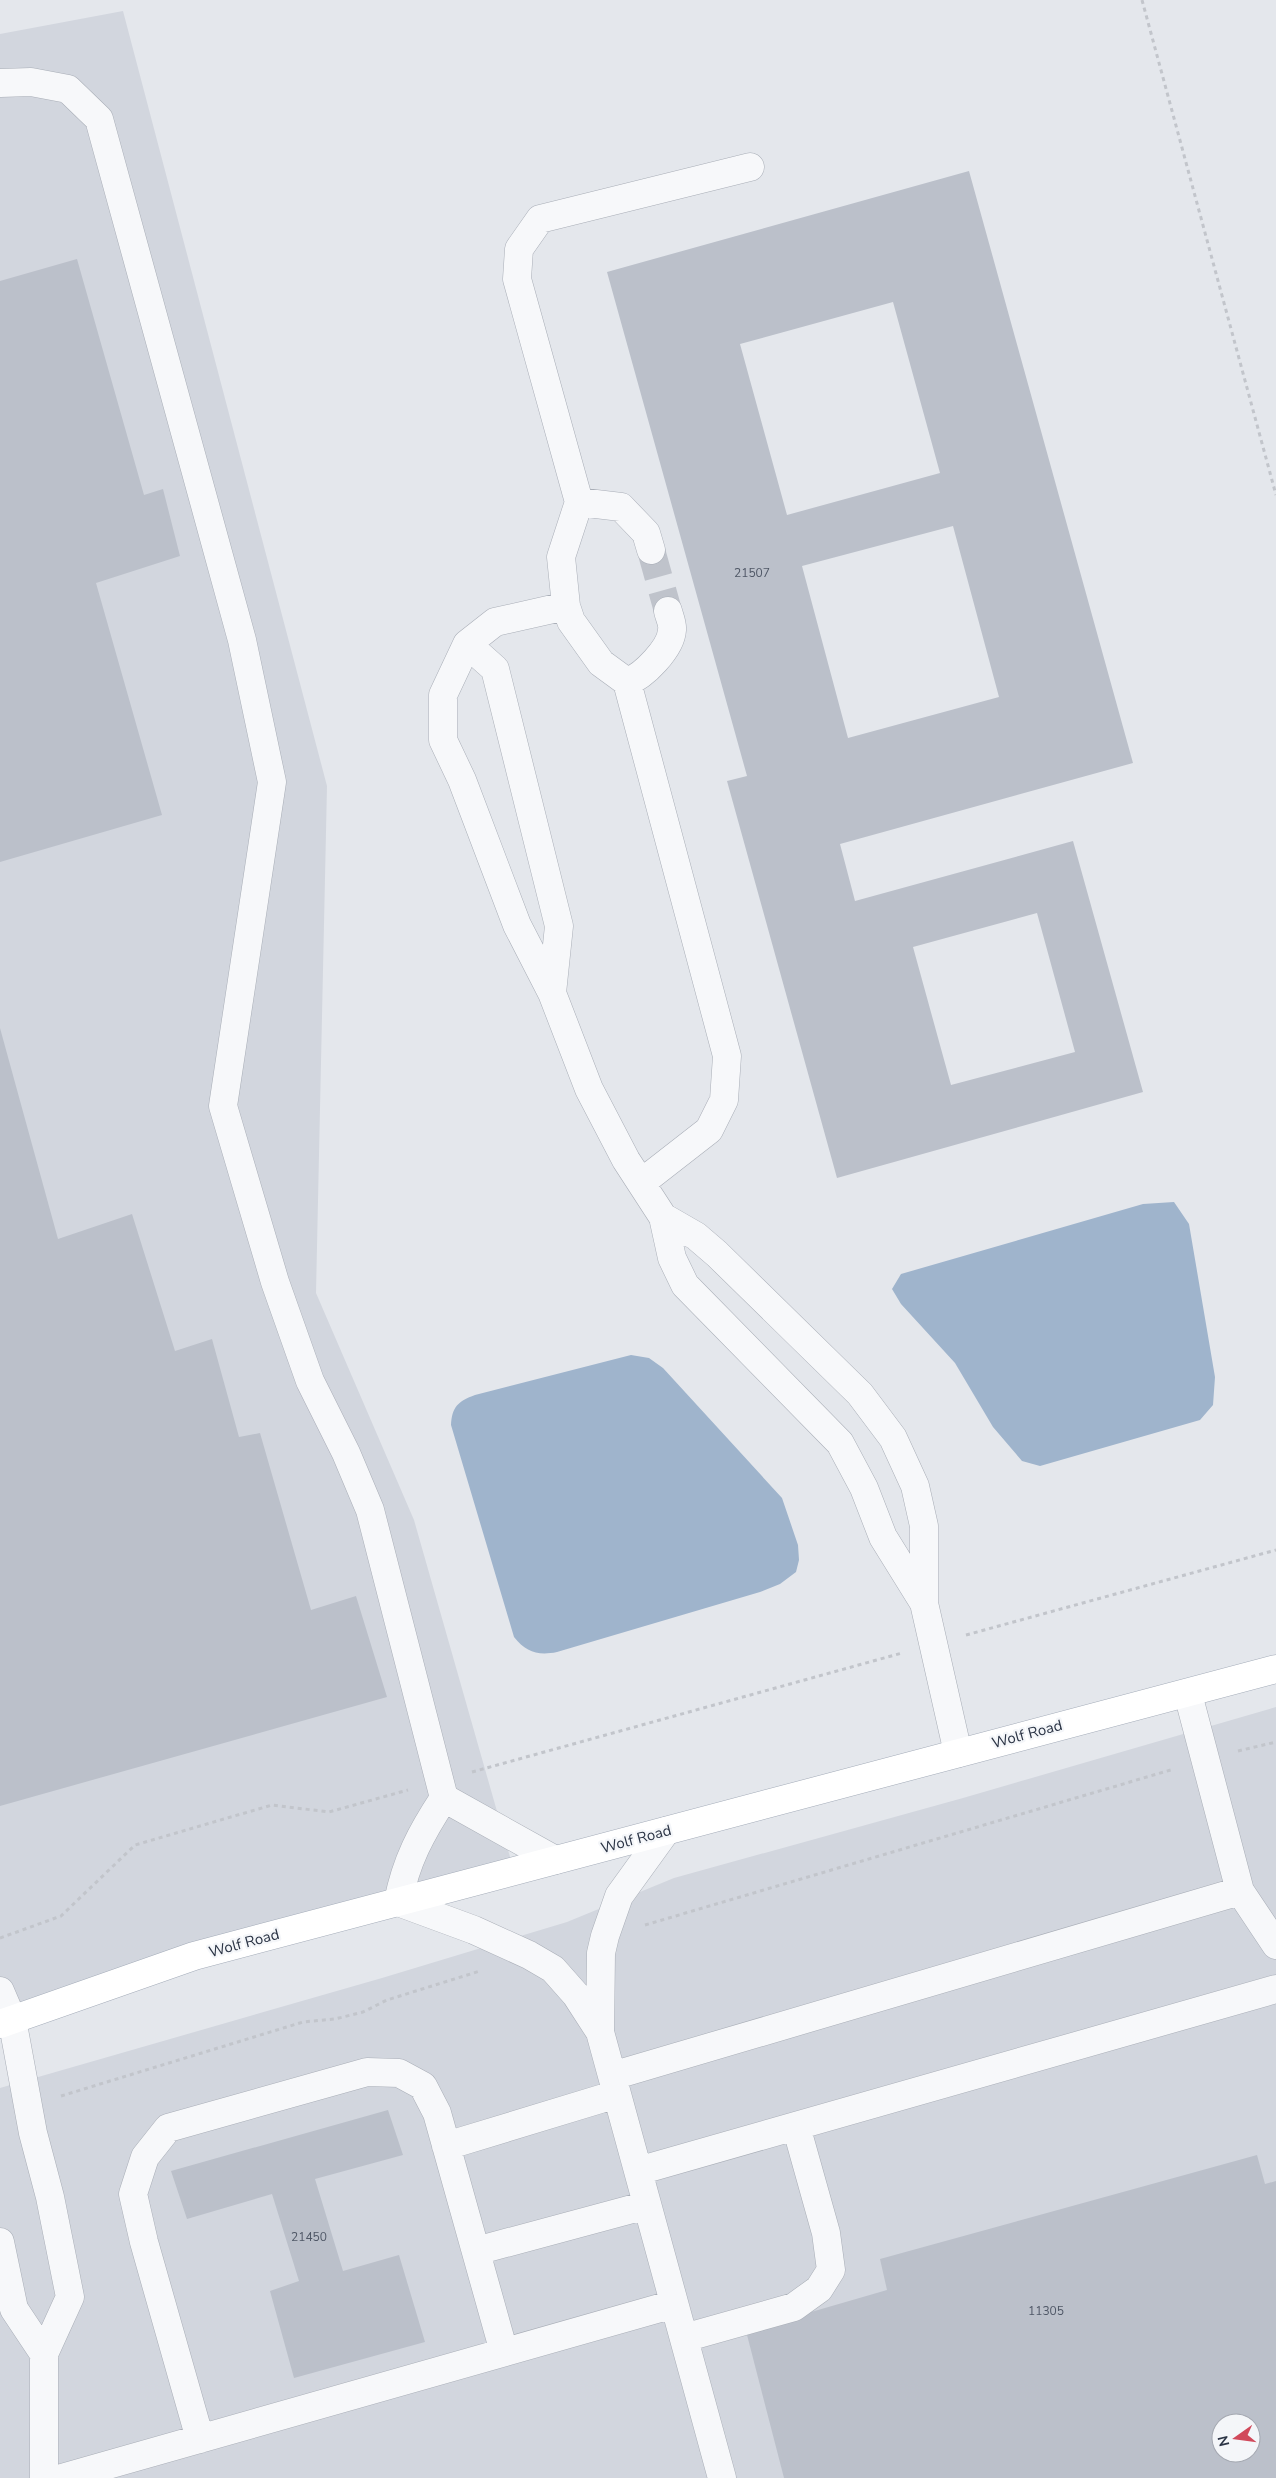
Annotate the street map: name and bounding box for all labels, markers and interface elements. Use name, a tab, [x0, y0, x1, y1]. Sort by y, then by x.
house number: 21507	[734, 565, 770, 581]
street label: Wolf Road	[990, 1715, 1064, 1753]
street label: Wolf Road	[599, 1820, 673, 1858]
street label: Wolf Road	[207, 1924, 281, 1962]
house number: 21450	[291, 2229, 327, 2245]
house number: 11305	[1028, 2303, 1064, 2319]
north arrow	[1211, 2413, 1261, 2463]
text: N	[1213, 2434, 1234, 2448]

